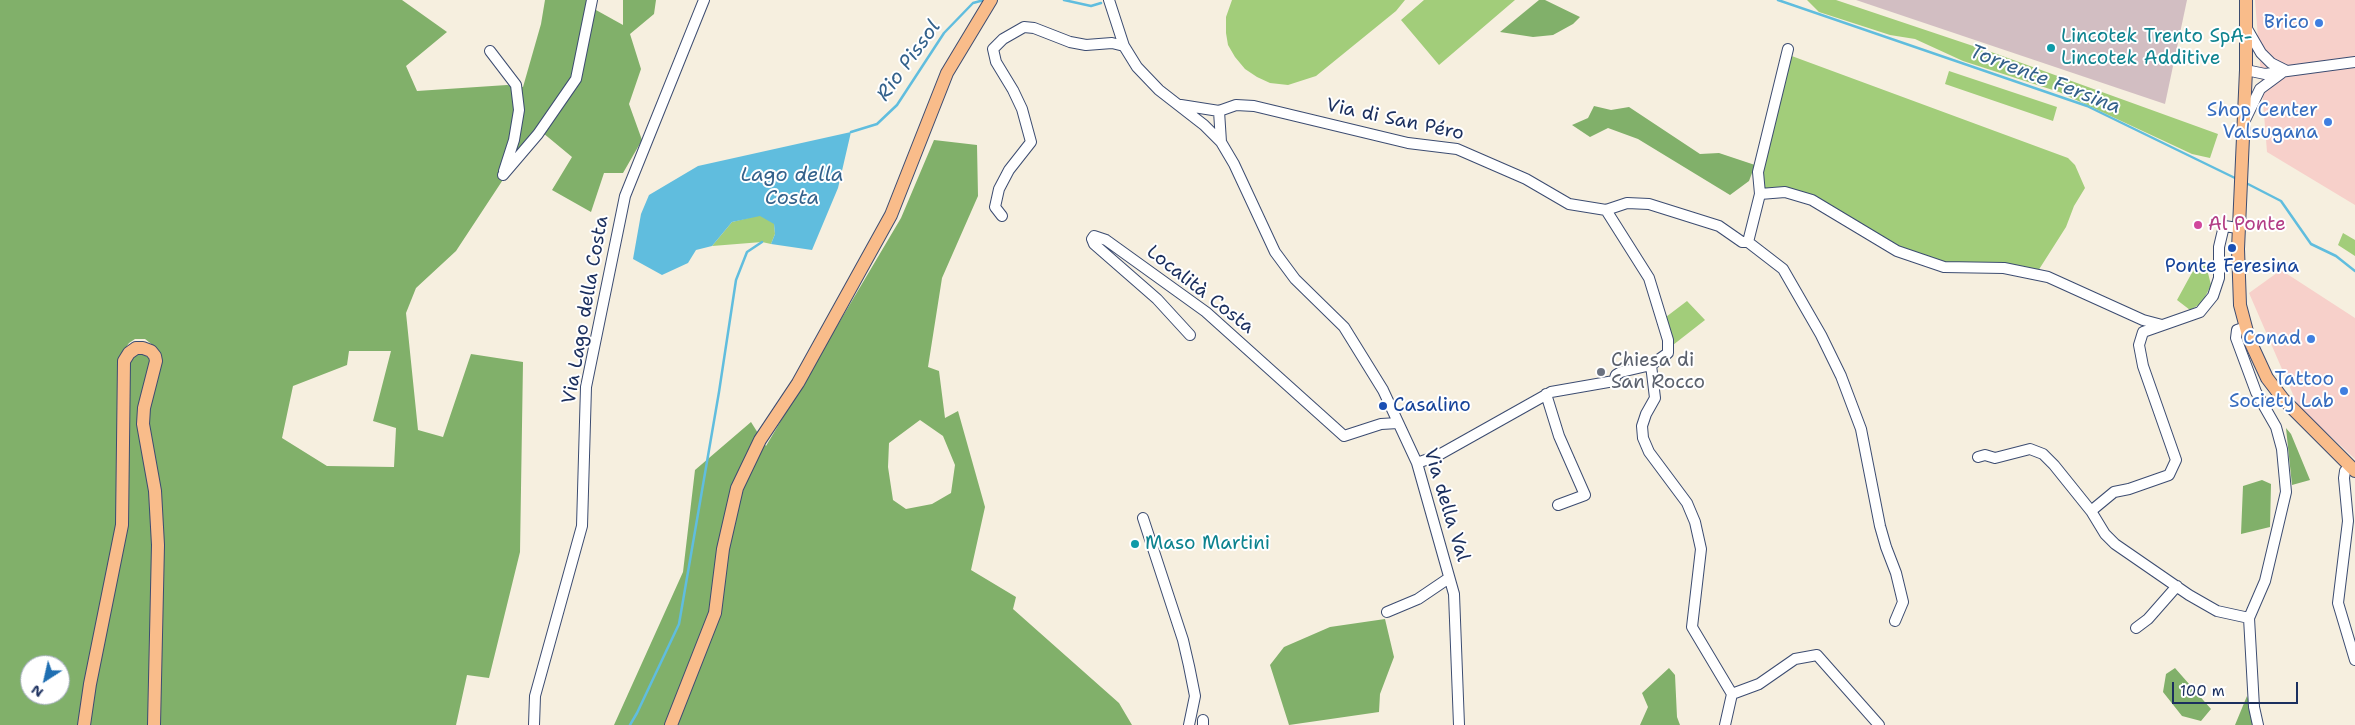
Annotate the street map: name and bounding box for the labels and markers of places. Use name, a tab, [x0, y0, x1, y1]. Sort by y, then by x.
place label: Brico	[2264, 12, 2309, 34]
marker: Brico	[2313, 17, 2325, 29]
place label: Lincotek Trento SpA- Lincotek Additive	[2061, 26, 2253, 70]
marker: Lincotek Trento SpA- Lincotek Additive	[2045, 42, 2057, 54]
place label: Shop Center Valsugana	[2207, 100, 2318, 144]
marker: Shop Center Valsugana	[2322, 116, 2334, 128]
place label: Al Ponte	[2208, 214, 2286, 236]
marker: Al Ponte	[2192, 219, 2204, 231]
marker: Ponte Feresina	[2226, 242, 2238, 254]
place label: Ponte Feresina	[2165, 256, 2299, 278]
place label: Conad	[2243, 328, 2301, 350]
marker: Conad	[2305, 333, 2317, 345]
place label: Chiesa di San Rocco	[1611, 350, 1705, 394]
marker: Chiesa di San Rocco	[1595, 366, 1607, 378]
place label: Tattoo Society Lab	[2229, 369, 2334, 413]
marker: Tattoo Society Lab	[2338, 385, 2350, 397]
place label: Casalino	[1393, 395, 1471, 417]
marker: Casalino	[1377, 400, 1389, 412]
place label: Maso Martini	[1145, 533, 1270, 555]
marker: Maso Martini	[1129, 538, 1141, 550]

